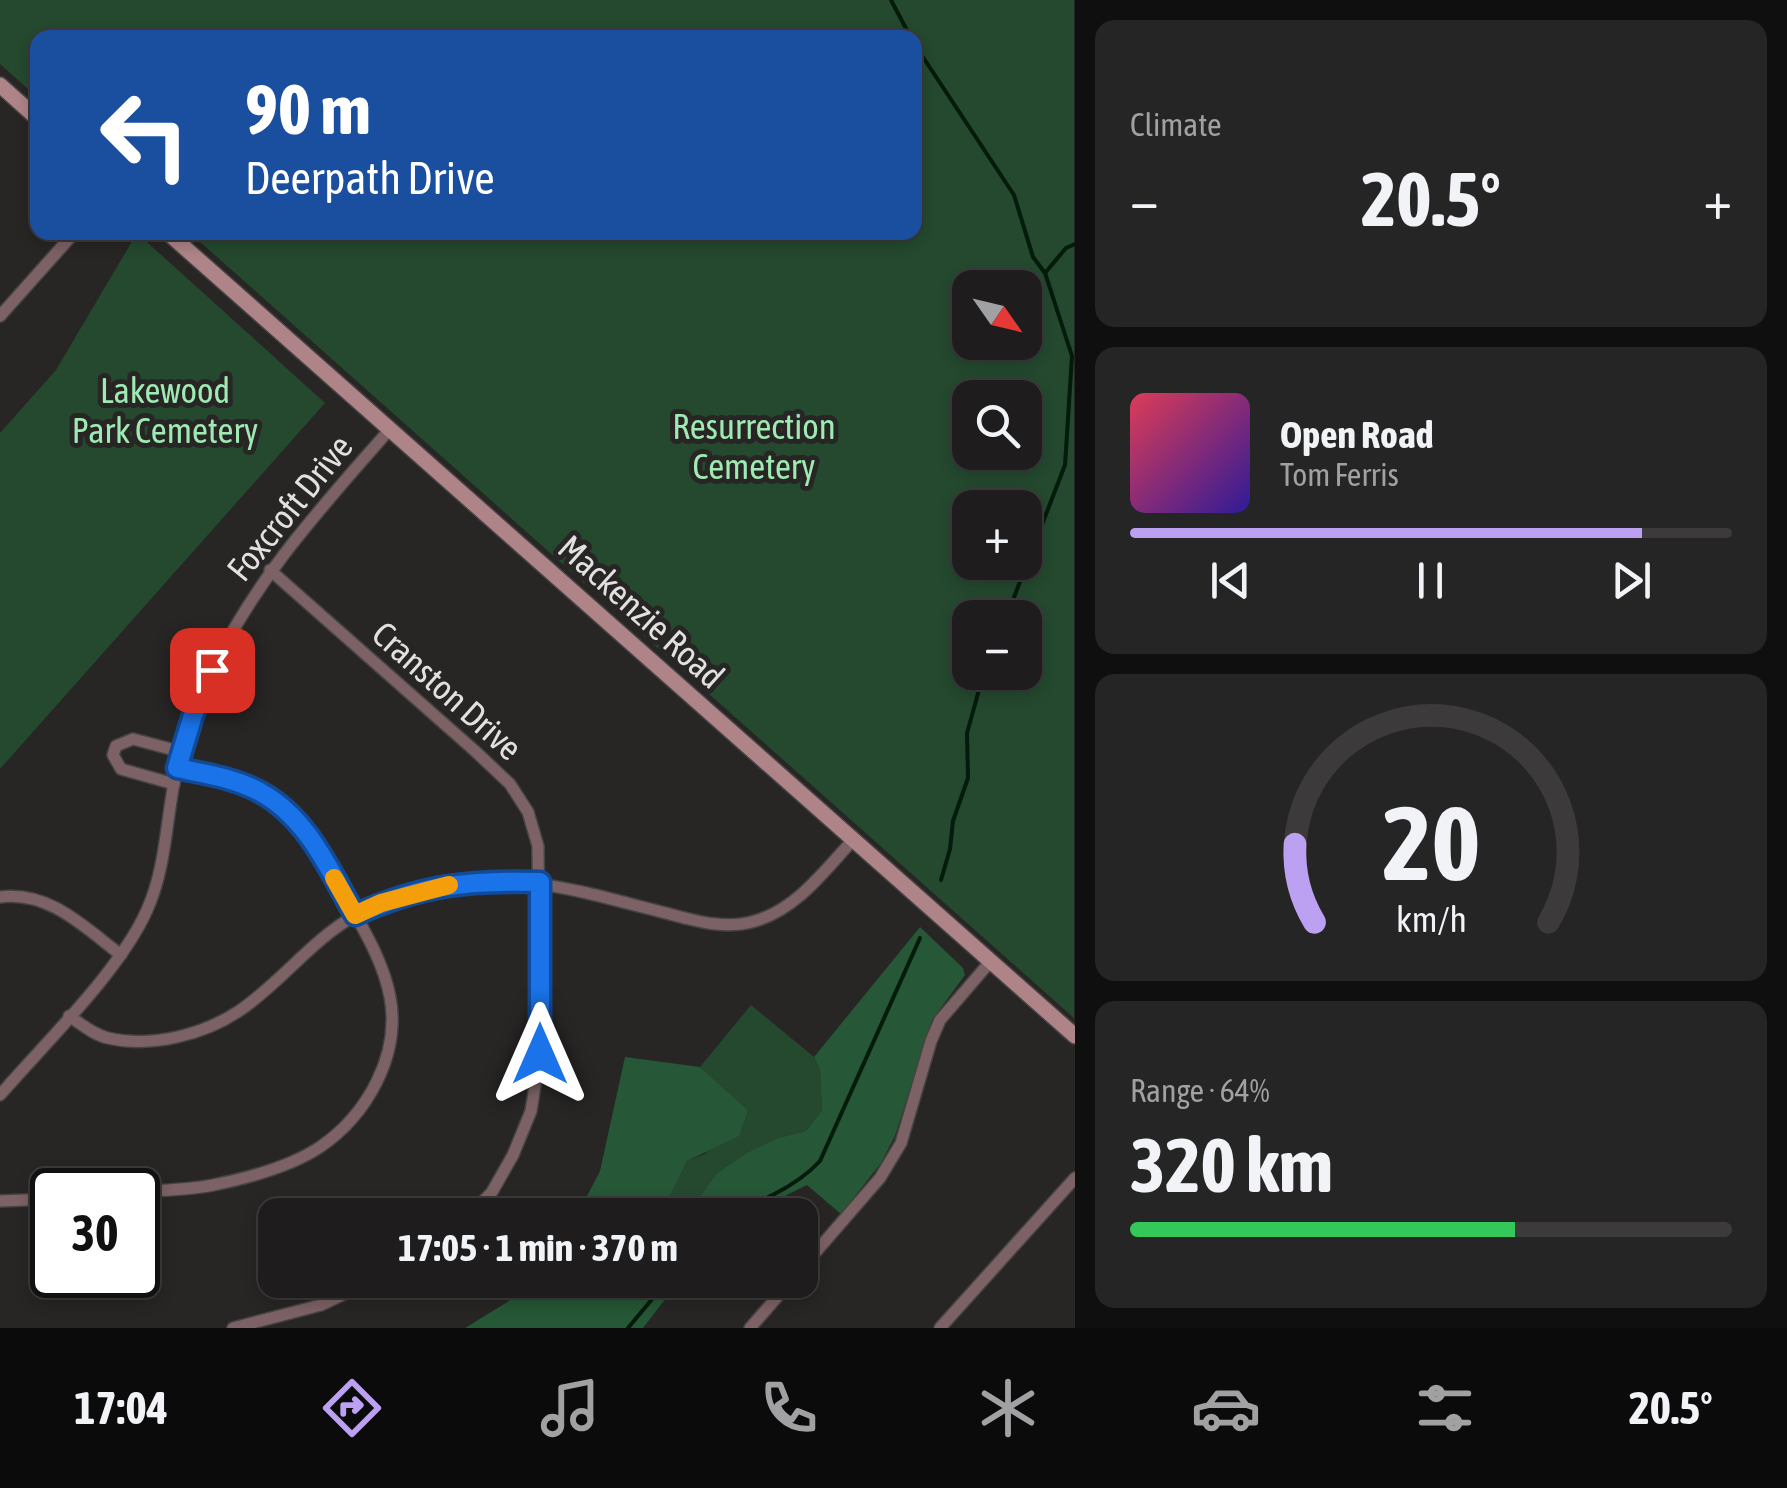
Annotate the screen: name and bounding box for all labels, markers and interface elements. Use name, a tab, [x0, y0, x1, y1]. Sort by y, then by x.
text: 90 m	[245, 69, 371, 149]
icon: left	[80, 70, 210, 200]
text: Climate	[1130, 106, 1222, 143]
text: Deerpath Drive	[245, 152, 495, 204]
text: 20.5°	[1361, 156, 1501, 242]
text: −	[1130, 168, 1159, 231]
text: +	[1703, 168, 1732, 231]
north arrow	[952, 270, 1042, 360]
map controls	[952, 270, 1042, 690]
park label: Lakewood Park Cemetery	[72, 370, 258, 450]
button: search	[952, 380, 1042, 470]
park label: Resurrection Cemetery	[672, 406, 836, 486]
text: Open Road	[1280, 413, 1434, 456]
street label: Foxcroft Drive	[218, 427, 360, 588]
text: Tom Ferris	[1280, 456, 1399, 493]
button: +	[952, 490, 1042, 580]
street label: Mackenzie Road	[551, 527, 732, 696]
icon: previous	[1203, 553, 1258, 608]
icon: pause	[1403, 553, 1458, 608]
icon: next	[1604, 553, 1659, 608]
button: −	[952, 600, 1042, 690]
street label: Cranston Drive	[365, 613, 530, 768]
pin	[170, 628, 255, 713]
icon: arrive	[185, 643, 240, 698]
text: 20	[1382, 783, 1480, 902]
text: km/h	[1396, 899, 1466, 940]
position arrow	[488, 1002, 592, 1106]
text: Range · 64%	[1130, 1072, 1270, 1109]
text: 320 km	[1130, 1122, 1333, 1208]
speed limit sign: 30	[30, 1168, 160, 1298]
text: 17:05 · 1 min · 370 m	[398, 1226, 678, 1269]
icon: directions	[317, 1373, 387, 1443]
icon: music	[535, 1373, 605, 1443]
icon: phone	[754, 1373, 824, 1443]
icon: climate	[973, 1373, 1043, 1443]
icon: car	[1191, 1373, 1261, 1443]
icon: filters	[1410, 1373, 1480, 1443]
text: 17:04	[74, 1382, 168, 1434]
text: 20.5°	[1629, 1382, 1713, 1434]

